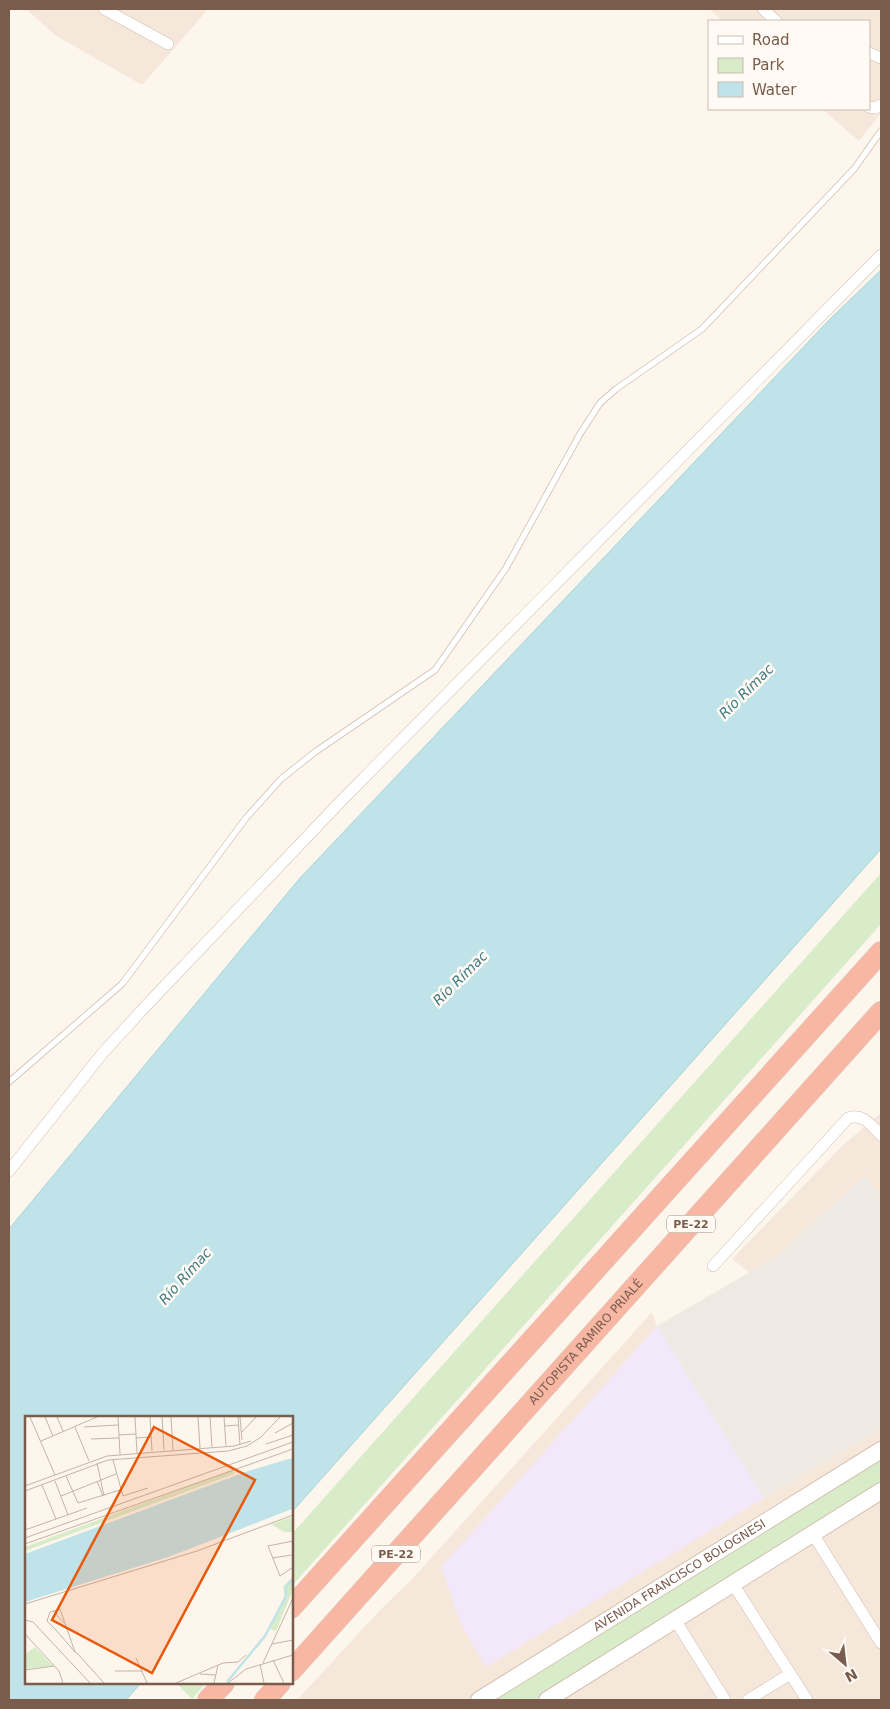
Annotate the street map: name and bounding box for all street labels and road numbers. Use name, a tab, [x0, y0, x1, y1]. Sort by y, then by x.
road number: PE-22	[667, 1216, 715, 1232]
street label: AUTOPISTA RAMIRO PRIALÉ	[526, 1275, 646, 1407]
street label: AVENIDA FRANCISCO BOLOGNESI	[591, 1517, 768, 1634]
road number: PE-22	[372, 1546, 420, 1562]

